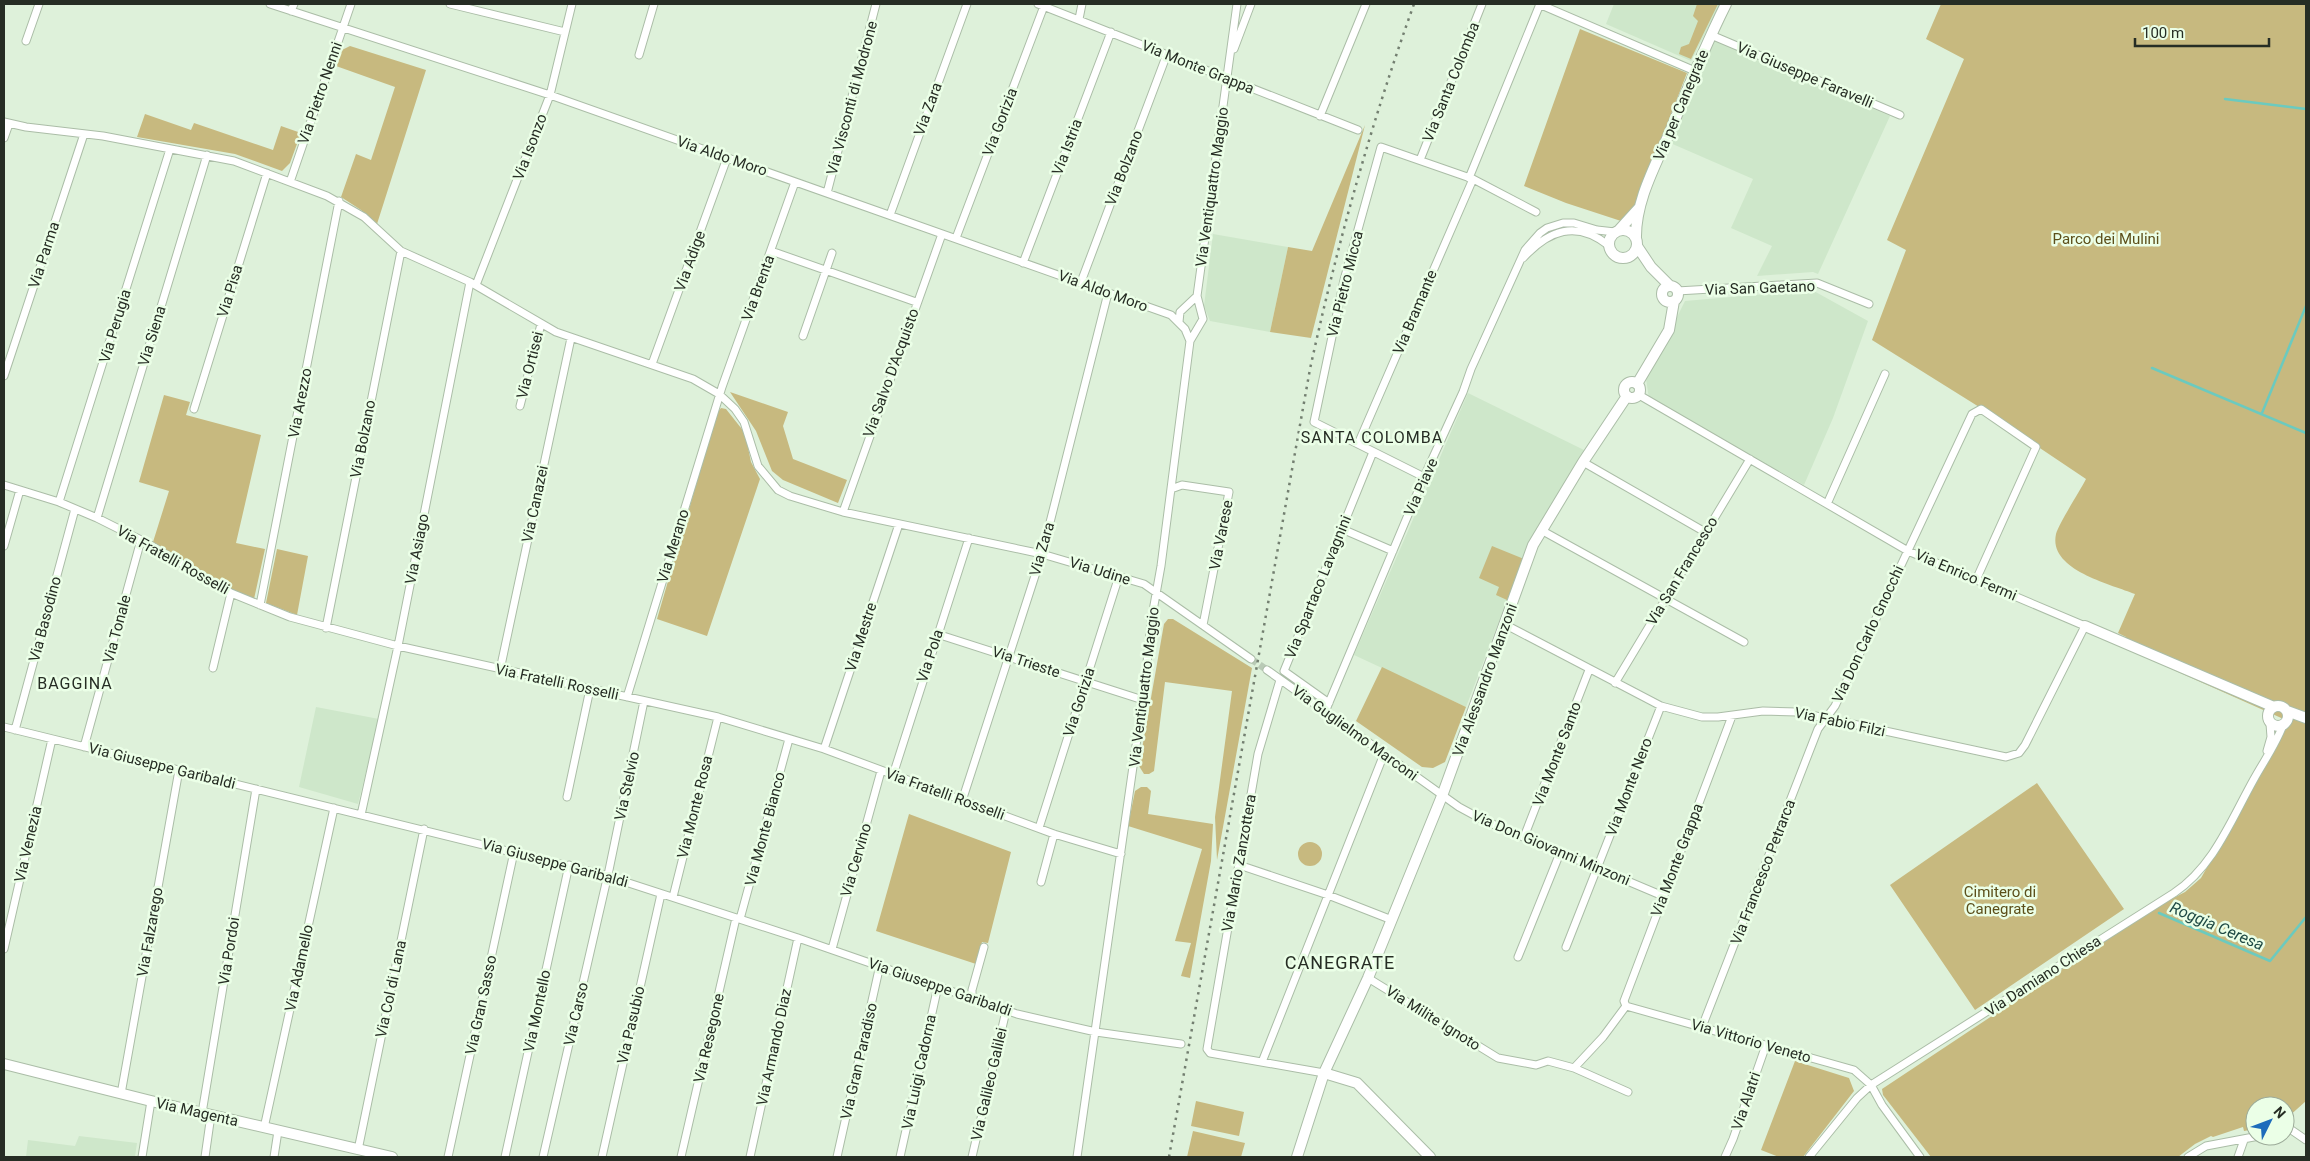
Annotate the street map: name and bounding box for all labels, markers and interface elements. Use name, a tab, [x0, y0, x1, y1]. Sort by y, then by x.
scale bar	[2135, 15, 2269, 47]
street label: Via Visconti di Modrone	[823, 19, 881, 177]
street label: Via Santa Colomba	[1419, 20, 1483, 144]
text: 100 m	[2142, 24, 2184, 42]
street label: Via Monte Grappa	[1139, 36, 1257, 98]
street label: Via Giuseppe Faravelli	[1734, 38, 1876, 112]
street label: Via Pietro Nenni	[294, 39, 346, 147]
street label: Via per Canegrate	[1650, 47, 1712, 163]
street label: Via Zara	[910, 80, 946, 138]
street label: Via Gorizia	[979, 85, 1021, 159]
street label: Via Ventiquattro Maggio	[1192, 106, 1232, 268]
street label: Via Isonzo	[509, 111, 551, 183]
street label: Via Istria	[1048, 116, 1086, 178]
street label: Via Bolzano	[1101, 128, 1147, 208]
street label: Via Aldo Moro	[674, 132, 770, 180]
street label: Via Parma	[25, 219, 63, 291]
street label: Via Adige	[671, 228, 709, 294]
street label: Via Pietro Micca	[1323, 229, 1367, 339]
park label: Parco dei Mulini	[2053, 230, 2160, 248]
street label: Via Brenta	[738, 253, 778, 323]
street label: Via Pisa	[213, 263, 247, 319]
street label: Via Aldo Moro	[1056, 266, 1150, 316]
street label: Via Bramante	[1389, 267, 1441, 357]
street label: Via San Gaetano	[1705, 277, 1815, 299]
street label: Via Perugia	[95, 287, 135, 365]
street label: Via Siena	[134, 304, 170, 368]
street label: Via Salvo D'Acquisto	[859, 306, 923, 440]
street label: Via Ortisei	[513, 329, 547, 401]
street label: Via Arezzo	[284, 366, 316, 440]
street label: Via Bolzano	[347, 398, 379, 480]
district label: SANTA COLOMBA	[1301, 428, 1443, 447]
street label: Via Piave	[1400, 455, 1442, 519]
street label: Via Canazei	[518, 464, 552, 544]
street label: Via Varese	[1205, 498, 1237, 572]
street label: Via Merano	[653, 507, 693, 585]
street label: Via Asiago	[401, 512, 433, 586]
street label: Via Spartaco Lavagnini	[1281, 513, 1355, 661]
street label: Via San Francesco	[1642, 513, 1722, 629]
street label: Via Zara	[1026, 520, 1058, 578]
street label: Via Fratelli Rosselli	[114, 522, 232, 598]
street label: Via Enrico Fermi	[1912, 545, 2020, 605]
street label: Via Udine	[1067, 553, 1133, 589]
street label: Via Don Carlo Gnocchi	[1828, 563, 1908, 705]
street label: Via Basodino	[25, 574, 65, 664]
street label: Via Tonale	[99, 593, 135, 665]
street label: Via Mestre	[841, 600, 881, 674]
street label: Via Alessandro Manzoni	[1449, 601, 1521, 759]
street label: Via Ventiquattro Maggio	[1125, 606, 1163, 768]
street label: Via Pola	[913, 627, 947, 685]
street label: Via Trieste	[990, 643, 1062, 681]
street label: Via Fratelli Rosselli	[494, 660, 620, 704]
street label: Via Gorizia	[1059, 665, 1099, 739]
district label: BAGGINA	[37, 674, 113, 693]
street label: Via Guglielmo Marconi	[1289, 681, 1421, 785]
street label: Via Monte Santo	[1529, 699, 1585, 809]
street label: Via Fabio Filzi	[1793, 704, 1887, 740]
street label: Via Monte Nero	[1602, 735, 1656, 839]
street label: Via Giuseppe Garibaldi	[87, 739, 237, 793]
street label: Via Stelvio	[611, 750, 643, 822]
street label: Via Monte Rosa	[674, 754, 716, 860]
street label: Via Fratelli Rosselli	[883, 764, 1007, 824]
street label: Via Monte Bianco	[741, 770, 789, 888]
street label: Via Mario Zanzottera	[1218, 793, 1260, 933]
street label: Via Francesco Petrarca	[1727, 797, 1799, 947]
street label: Via Monte Grappa	[1647, 801, 1707, 919]
street label: Via Venezia	[10, 804, 46, 884]
street label: Via Don Giovanni Minzoni	[1469, 807, 1633, 889]
street label: Via Cervino	[837, 821, 875, 899]
street label: Via Giuseppe Garibaldi	[480, 835, 630, 891]
park label: Cimitero di Canegrate	[1964, 883, 2036, 918]
street label: Via Falzarego	[133, 886, 167, 978]
water label: Roggia Ceresa	[2167, 898, 2267, 954]
street label: Via Pordoi	[215, 916, 243, 986]
street label: Via Adamello	[281, 923, 317, 1013]
street label: Via Damiano Chiesa	[1982, 932, 2104, 1020]
street label: Via Col di Lana	[372, 939, 410, 1039]
district label: CANEGRATE	[1285, 952, 1395, 973]
street label: Via Gran Sasso	[462, 954, 500, 1056]
street label: Via Giuseppe Garibaldi	[866, 954, 1014, 1020]
street label: Via Montello	[519, 968, 555, 1054]
street label: Via Carso	[560, 981, 592, 1047]
street label: Via Milite Ignoto	[1382, 982, 1484, 1054]
street label: Via Pasubio	[613, 984, 649, 1066]
street label: Via Armando Diaz	[753, 987, 795, 1107]
street label: Via Resegone	[690, 992, 728, 1084]
street label: Via Gran Paradiso	[837, 1001, 881, 1121]
street label: Via Luigi Cadorna	[898, 1013, 940, 1131]
street label: Via Vittorio Veneto	[1689, 1015, 1813, 1067]
street label: Via Galileo Galilei	[967, 1026, 1011, 1142]
street label: Via Alatri	[1728, 1070, 1764, 1132]
street label: Via Magenta	[154, 1094, 240, 1130]
north arrow	[2245, 1096, 2295, 1146]
text: N	[2270, 1103, 2289, 1121]

